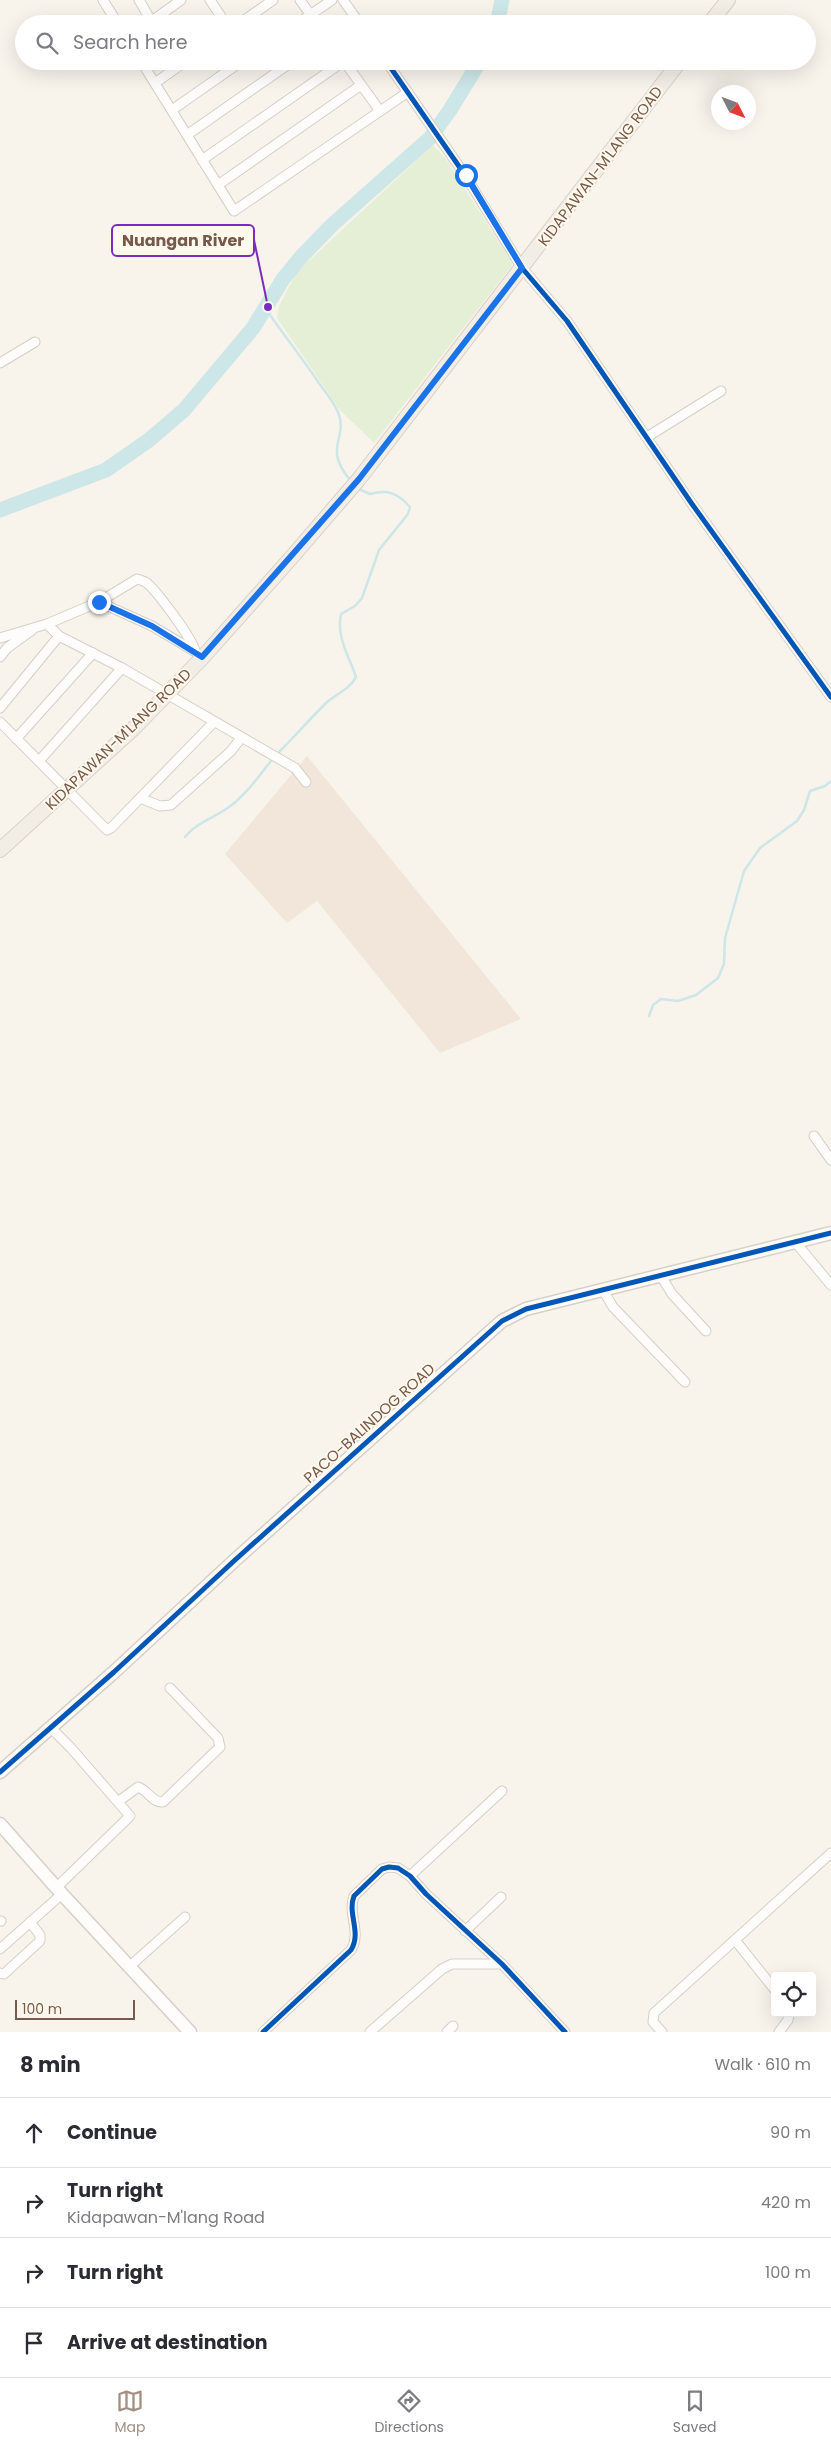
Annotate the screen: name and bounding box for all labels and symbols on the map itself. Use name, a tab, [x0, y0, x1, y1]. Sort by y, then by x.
street label: KIDAPAWAN-M'LANG ROAD	[533, 82, 667, 250]
north arrow	[711, 85, 756, 130]
route start	[455, 164, 478, 187]
callout: Nuangan River	[112, 225, 254, 256]
text: Nuangan River	[122, 229, 244, 252]
route end	[88, 591, 111, 614]
street label: KIDAPAWAN-M'LANG ROAD	[40, 664, 196, 814]
street label: PACO-BALINDOG ROAD	[299, 1358, 439, 1488]
scale bar	[15, 1997, 135, 2020]

